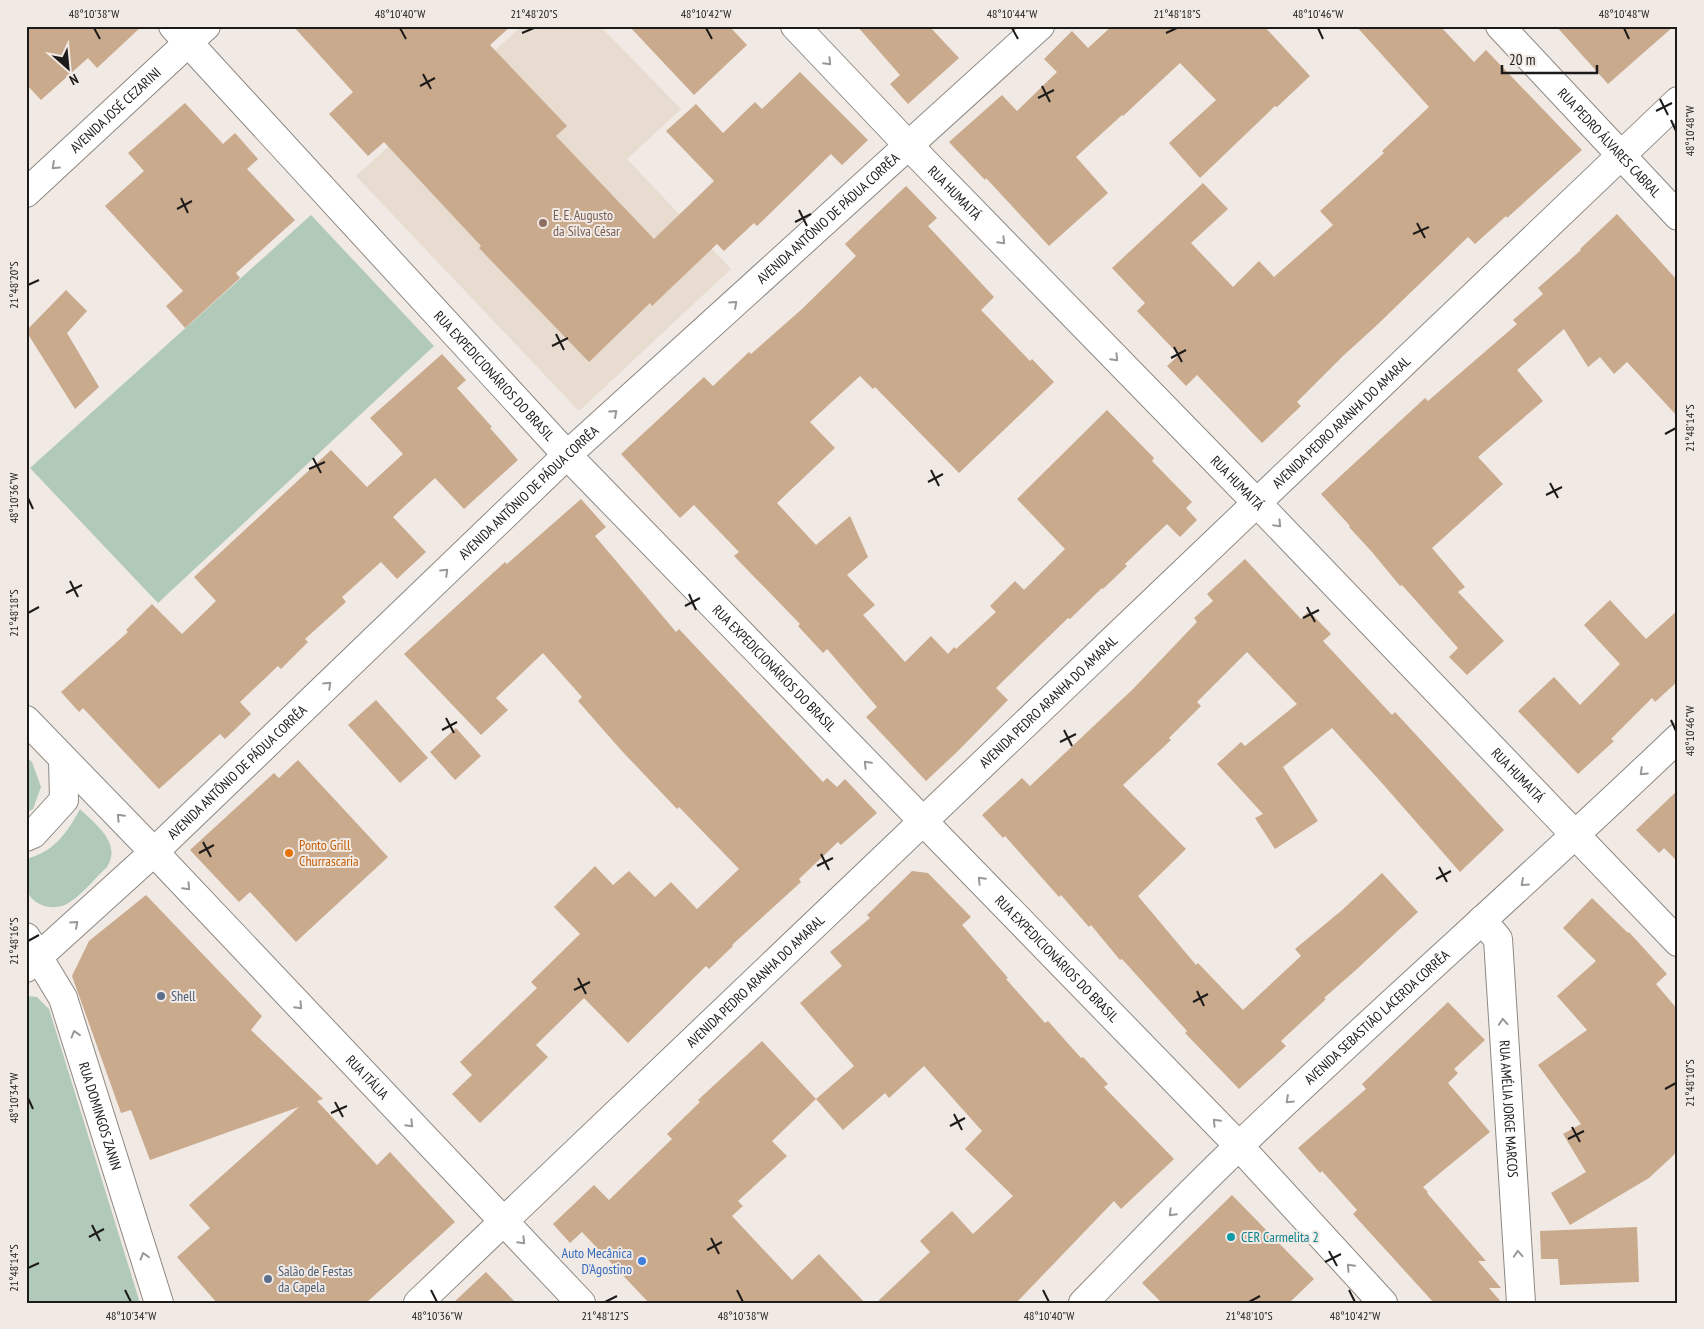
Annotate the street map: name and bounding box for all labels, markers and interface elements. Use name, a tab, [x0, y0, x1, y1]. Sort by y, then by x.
text: 48°10'38"W	[69, 6, 119, 21]
text: 48°10'40"W	[375, 6, 425, 21]
text: 21°48'20"S	[510, 6, 558, 21]
text: 48°10'42"W	[681, 6, 731, 21]
text: 48°10'44"W	[987, 6, 1037, 21]
text: 21°48'18"S	[1153, 6, 1201, 21]
text: 48°10'46"W	[1293, 6, 1343, 21]
text: 48°10'48"W	[1599, 6, 1649, 21]
north arrow	[42, 42, 92, 92]
scale bar	[1502, 42, 1596, 74]
text: 20 m	[1509, 50, 1535, 69]
one-way arrow	[822, 56, 831, 65]
street label: AVENIDA JOSÉ CEZARINI	[67, 63, 165, 155]
street label: RUA PEDRO ÁLVARES CABRAL	[1554, 84, 1665, 201]
text: 48°10'48"W	[1682, 106, 1697, 156]
street label: AVENIDA ANTÔNIO DE PÁDUA CORRÊA	[753, 149, 903, 288]
one-way arrow	[52, 161, 61, 170]
street label: RUA HUMAITÁ	[924, 162, 985, 224]
place label: E. E. Augusto da Silva César	[553, 206, 620, 240]
marker: E. E. Augusto da Silva César	[537, 217, 549, 229]
one-way arrow	[996, 236, 1005, 245]
text: 21°48'20"S	[6, 261, 21, 309]
one-way arrow	[729, 301, 738, 310]
street label: RUA EXPEDICIONÁRIOS DO BRASIL	[430, 307, 559, 445]
one-way arrow	[1110, 352, 1119, 361]
street label: AVENIDA PEDRO ARANHA DO AMARAL	[1268, 352, 1414, 492]
text: 21°48'14"S	[1682, 404, 1697, 452]
one-way arrow	[608, 409, 617, 418]
street label: AVENIDA ANTÔNIO DE PÁDUA CORRÊA	[455, 421, 603, 563]
street label: RUA HUMAITÁ	[1207, 452, 1268, 514]
text: 48°10'36"W	[6, 473, 21, 523]
one-way arrow	[1272, 518, 1281, 527]
one-way arrow	[439, 569, 448, 578]
text: 21°48'18"S	[6, 589, 21, 637]
street label: RUA EXPEDICIONÁRIOS DO BRASIL	[709, 601, 840, 736]
street label: AVENIDA PEDRO ARANHA DO AMARAL	[975, 631, 1121, 772]
one-way arrow	[322, 682, 331, 691]
street label: AVENIDA ANTÔNIO DE PÁDUA CORRÊA	[164, 701, 311, 843]
text: 48°10'46"W	[1682, 706, 1697, 756]
street label: RUA HUMAITÁ	[1488, 744, 1548, 806]
one-way arrow	[864, 760, 873, 769]
one-way arrow	[1639, 766, 1648, 775]
one-way arrow	[116, 814, 125, 823]
place label: Ponto Grill Churrascaria	[299, 836, 359, 870]
marker: Ponto Grill Churrascaria	[283, 847, 295, 859]
one-way arrow	[977, 877, 986, 886]
one-way arrow	[1520, 877, 1529, 886]
one-way arrow	[181, 882, 190, 891]
street label: RUA EXPEDICIONÁRIOS DO BRASIL	[991, 891, 1123, 1026]
street label: AVENIDA PEDRO ARANHA DO AMARAL	[682, 911, 828, 1052]
text: 21°48'16"S	[6, 917, 21, 965]
one-way arrow	[69, 921, 78, 930]
street label: AVENIDA SEBASTIÃO LACERDA CORRÊA	[1301, 946, 1453, 1088]
place label: Shell	[171, 987, 196, 1005]
marker: Shell	[155, 990, 167, 1002]
one-way arrow	[293, 1000, 302, 1009]
one-way arrow	[1498, 1018, 1509, 1026]
one-way arrow	[70, 1031, 80, 1039]
street label: RUA AMÉLIA JORGE MARCOS	[1495, 1040, 1522, 1178]
street label: RUA ITÁLIA	[342, 1051, 393, 1103]
text: 21°48'10"S	[1682, 1059, 1697, 1107]
street label: RUA DOMINGOS ZANIN	[75, 1060, 126, 1172]
text: 48°10'34"W	[6, 1073, 21, 1123]
one-way arrow	[1285, 1094, 1294, 1103]
one-way arrow	[404, 1118, 413, 1127]
one-way arrow	[1213, 1119, 1222, 1128]
one-way arrow	[1169, 1207, 1178, 1216]
place label: CER Carmelita 2	[1241, 1228, 1319, 1246]
marker: CER Carmelita 2	[1225, 1231, 1237, 1243]
one-way arrow	[516, 1236, 525, 1245]
text: 21°48'14"S	[6, 1244, 21, 1292]
place label: Auto Mecânica D'Agostino	[562, 1244, 632, 1278]
one-way arrow	[1513, 1250, 1524, 1258]
one-way arrow	[140, 1253, 150, 1261]
marker: Auto Mecânica D'Agostino	[636, 1255, 648, 1267]
place label: Salão de Festas da Capela	[278, 1262, 353, 1296]
one-way arrow	[1347, 1263, 1356, 1272]
marker: Salão de Festas da Capela	[262, 1273, 274, 1285]
text: 48°10'34"W	[106, 1308, 156, 1323]
text: 48°10'36"W	[412, 1308, 462, 1323]
text: 21°48'12"S	[581, 1308, 629, 1323]
text: 48°10'38"W	[718, 1308, 768, 1323]
text: 48°10'40"W	[1024, 1308, 1074, 1323]
text: 21°48'10"S	[1225, 1308, 1273, 1323]
text: 48°10'42"W	[1330, 1308, 1380, 1323]

